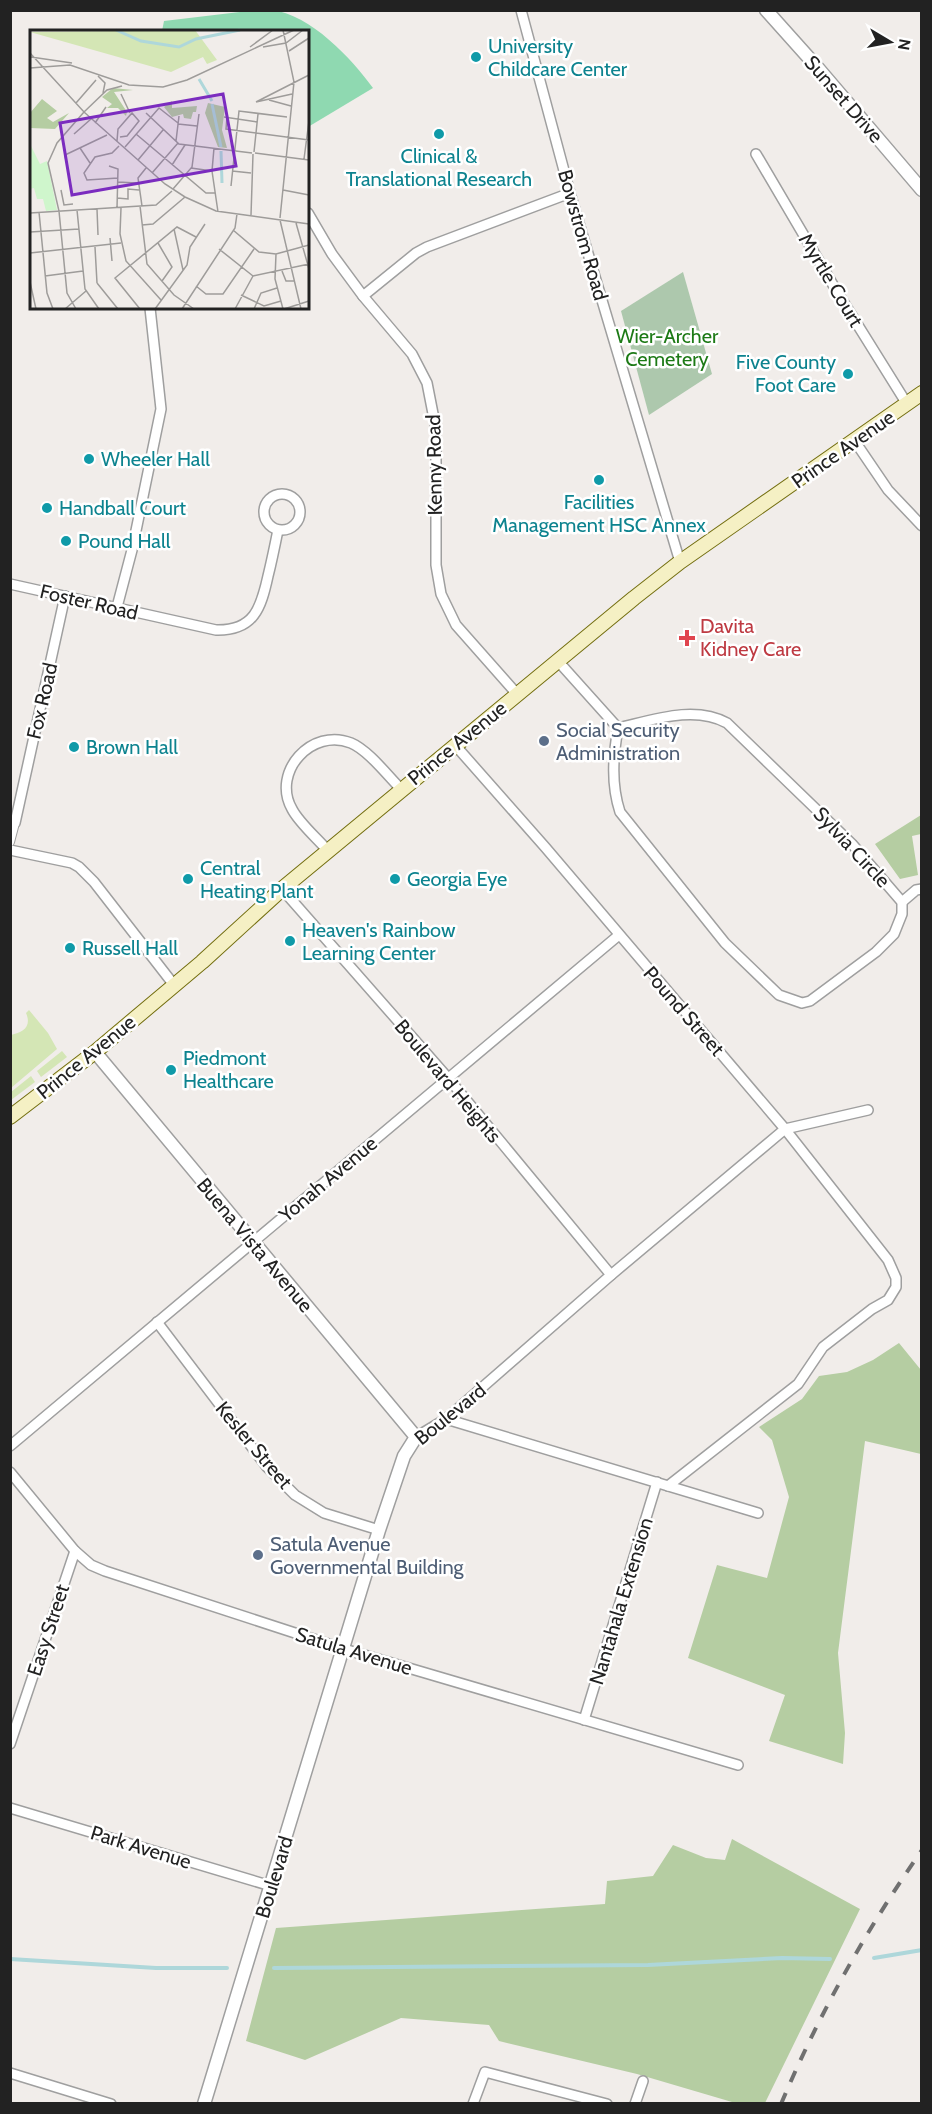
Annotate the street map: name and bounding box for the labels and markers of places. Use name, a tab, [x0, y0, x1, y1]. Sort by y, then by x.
place label: University Childcare Center	[488, 34, 628, 81]
marker: University Childcare Center	[469, 50, 483, 64]
marker: Clinical & Translational Research	[432, 127, 446, 141]
place label: Clinical & Translational Research	[346, 144, 532, 191]
place label: Five County Foot Care	[736, 350, 836, 397]
marker: Five County Foot Care	[841, 367, 855, 381]
place label: Wheeler Hall	[101, 447, 210, 471]
marker: Wheeler Hall	[82, 452, 96, 466]
marker: Facilities Management HSC Annex	[592, 473, 606, 487]
place label: Facilities Management HSC Annex	[492, 490, 706, 537]
place label: Handball Court	[59, 496, 186, 520]
marker: Handball Court	[40, 501, 54, 515]
place label: Pound Hall	[78, 529, 171, 553]
marker: Pound Hall	[59, 534, 73, 548]
place label: Davita Kidney Care	[700, 614, 801, 661]
marker: Davita Kidney Care	[678, 629, 696, 647]
place label: Social Security Administration	[556, 718, 680, 765]
marker: Social Security Administration	[537, 734, 551, 748]
place label: Brown Hall	[86, 735, 178, 759]
marker: Brown Hall	[67, 740, 81, 754]
place label: Central Heating Plant	[200, 856, 314, 903]
place label: Georgia Eye	[407, 867, 507, 891]
marker: Central Heating Plant	[181, 872, 195, 886]
marker: Georgia Eye	[388, 872, 402, 886]
place label: Heaven's Rainbow Learning Center	[302, 918, 456, 965]
marker: Heaven's Rainbow Learning Center	[283, 934, 297, 948]
place label: Russell Hall	[82, 936, 178, 960]
marker: Russell Hall	[63, 941, 77, 955]
place label: Piedmont Healthcare	[183, 1046, 274, 1093]
marker: Piedmont Healthcare	[164, 1063, 178, 1077]
place label: Satula Avenue Governmental Building	[270, 1532, 465, 1579]
marker: Satula Avenue Governmental Building	[251, 1548, 265, 1562]

